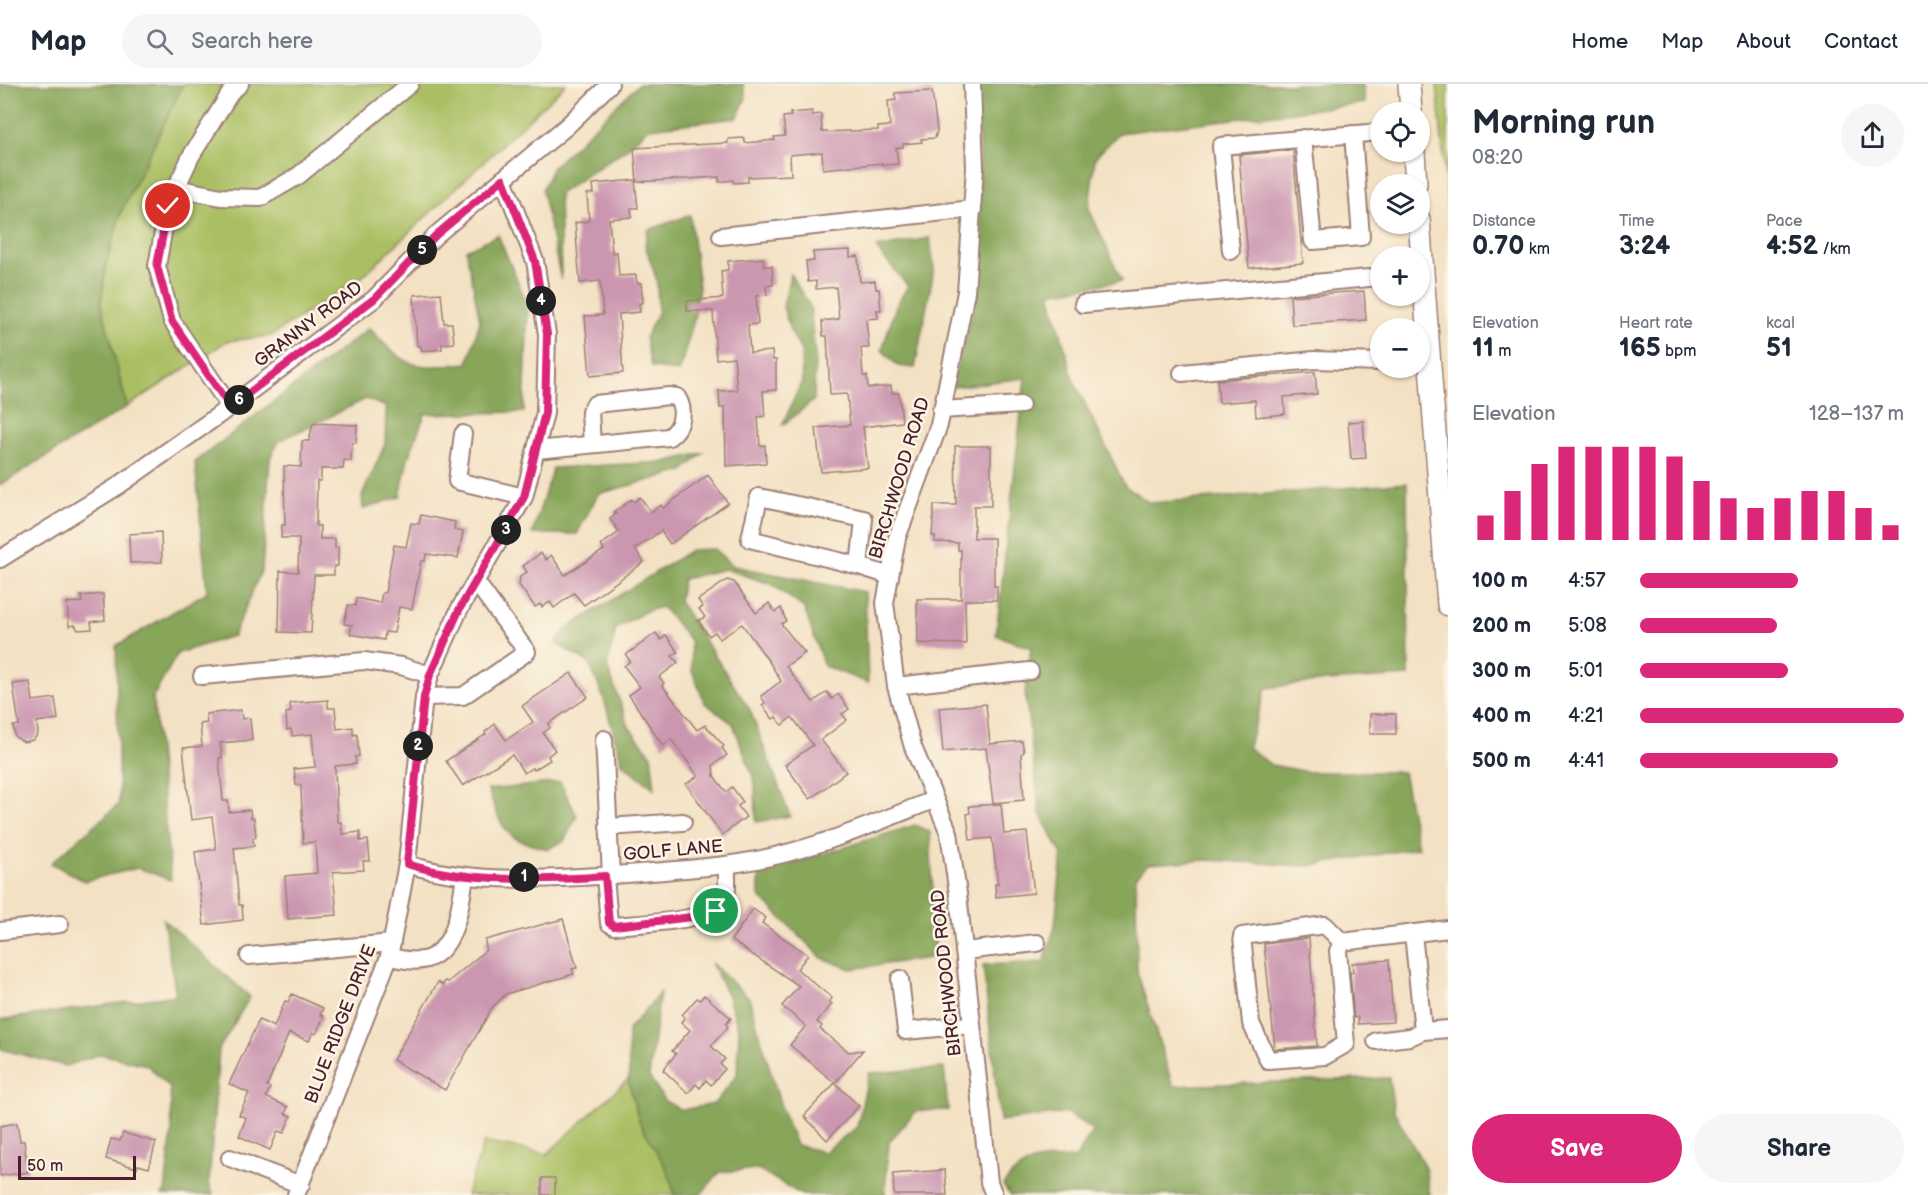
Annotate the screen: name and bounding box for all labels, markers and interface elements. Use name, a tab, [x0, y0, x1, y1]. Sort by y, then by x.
search box	[122, 14, 542, 68]
text: Map	[30, 25, 86, 58]
icon: search	[143, 25, 176, 58]
text: Search here	[191, 28, 313, 55]
text: Home	[1571, 29, 1628, 54]
text: Map	[1661, 29, 1703, 54]
text: About	[1736, 29, 1791, 54]
text: Contact	[1824, 29, 1898, 54]
map controls	[1370, 102, 1430, 378]
button: locate	[1370, 102, 1430, 162]
text: Morning run	[1472, 103, 1655, 143]
button: share	[1841, 104, 1904, 167]
text: 08:20	[1472, 146, 1523, 170]
button: layers	[1370, 174, 1430, 234]
pin	[142, 180, 193, 231]
icon: check	[151, 189, 184, 222]
text: Distance	[1472, 212, 1536, 231]
text: Time	[1619, 212, 1654, 231]
text: Pace	[1766, 212, 1802, 231]
text: 0.70	[1472, 231, 1524, 262]
text: 3:24	[1619, 231, 1670, 262]
text: 4:52	[1766, 231, 1818, 262]
pin: 5	[407, 235, 437, 265]
text: 5	[417, 240, 427, 259]
text: km	[1524, 240, 1550, 259]
text: /km	[1818, 240, 1851, 259]
button: +	[1370, 246, 1430, 306]
street label: GRANNY ROAD	[250, 277, 366, 372]
pin: 4	[526, 286, 556, 316]
text: 4	[536, 291, 546, 310]
text: Elevation	[1472, 314, 1539, 333]
text: Heart rate	[1619, 314, 1693, 333]
text: kcal	[1766, 314, 1795, 333]
button: −	[1370, 318, 1430, 378]
text: 11	[1472, 333, 1494, 364]
text: 165	[1619, 333, 1661, 364]
text: 51	[1766, 333, 1792, 364]
text: m	[1494, 342, 1511, 361]
text: bpm	[1661, 342, 1697, 361]
pin: 6	[224, 385, 254, 415]
text: 6	[234, 390, 244, 409]
street label: BIRCHWOOD ROAD	[865, 395, 934, 561]
text: Elevation	[1472, 402, 1555, 426]
text: 128–137 m	[1809, 402, 1904, 426]
pin: 3	[491, 515, 521, 545]
text: 3	[501, 520, 511, 539]
text: 100 m	[1472, 569, 1528, 593]
text: 4:57	[1568, 569, 1606, 593]
text: 200 m	[1472, 614, 1531, 638]
text: 5:08	[1568, 614, 1607, 638]
text: 300 m	[1472, 659, 1531, 683]
text: 5:01	[1568, 659, 1603, 683]
text: 400 m	[1472, 704, 1531, 728]
text: 4:21	[1568, 704, 1603, 728]
pin: 2	[403, 731, 433, 761]
text: 2	[413, 736, 423, 755]
text: 500 m	[1472, 749, 1531, 773]
text: 4:41	[1568, 749, 1604, 773]
street label: GOLF LANE	[622, 836, 724, 865]
pin: 1	[509, 862, 539, 892]
text: 1	[521, 867, 527, 886]
pin	[690, 885, 741, 936]
street label: BIRCHWOOD ROAD	[927, 888, 966, 1057]
icon: arrive	[699, 894, 732, 927]
street label: BLUE RIDGE DRIVE	[300, 942, 381, 1107]
button: Save	[1472, 1114, 1682, 1183]
button: Share	[1694, 1114, 1904, 1183]
scale bar	[18, 1153, 136, 1180]
text: 50 m	[27, 1157, 63, 1176]

